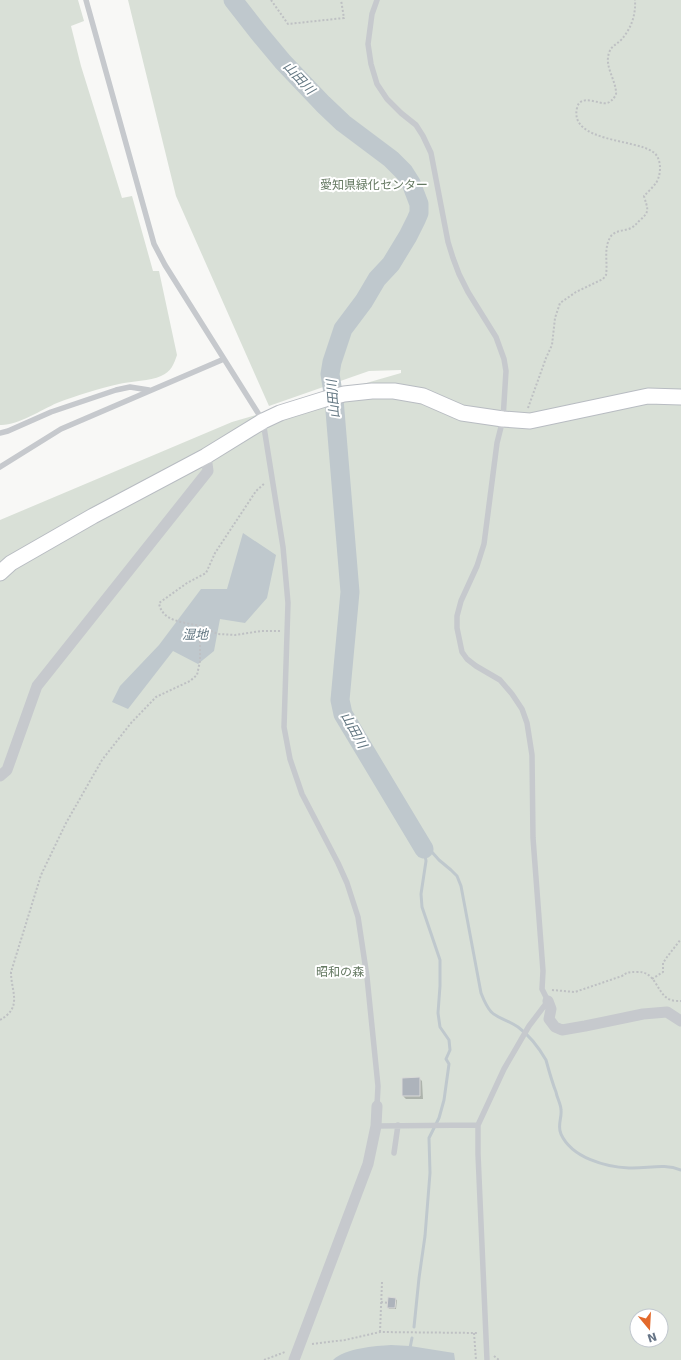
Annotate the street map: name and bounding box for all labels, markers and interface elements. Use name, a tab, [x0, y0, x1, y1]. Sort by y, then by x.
water label: 山田川	[280, 59, 319, 99]
park label: 愛知県緑化センター	[320, 178, 428, 192]
water label: 山田川	[324, 377, 342, 419]
water label: 湿地	[182, 627, 210, 642]
water label: 山田川	[338, 709, 371, 752]
park label: 昭和の森	[316, 965, 364, 979]
north arrow	[629, 1308, 669, 1348]
text: N	[646, 1329, 658, 1345]

